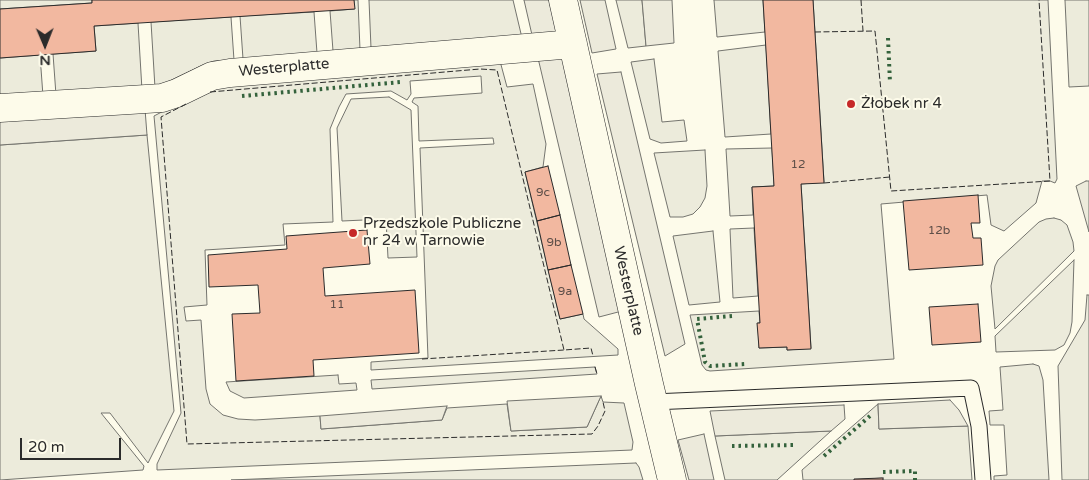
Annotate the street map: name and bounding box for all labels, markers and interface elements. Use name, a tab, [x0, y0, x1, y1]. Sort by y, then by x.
north arrow	[20, 20, 70, 70]
text: N	[39, 52, 51, 69]
street label: Westerplatte	[238, 55, 330, 81]
place label: Żłobek nr 4	[861, 95, 942, 113]
marker: Żłobek nr 4	[845, 98, 857, 110]
house number: 12	[790, 158, 806, 172]
house number: 9c	[536, 186, 550, 200]
place label: Przedszkole Publiczne nr 24 w Tarnowie	[363, 215, 521, 250]
house number: 12b	[928, 224, 950, 238]
marker: Przedszkole Publiczne nr 24 w Tarnowie	[347, 227, 359, 239]
house number: 9b	[546, 236, 562, 250]
street label: Westerplatte	[609, 245, 647, 337]
house number: 9a	[558, 285, 572, 299]
house number: 11	[329, 298, 345, 312]
scale bar	[22, 428, 124, 460]
text: 20 m	[28, 438, 65, 456]

